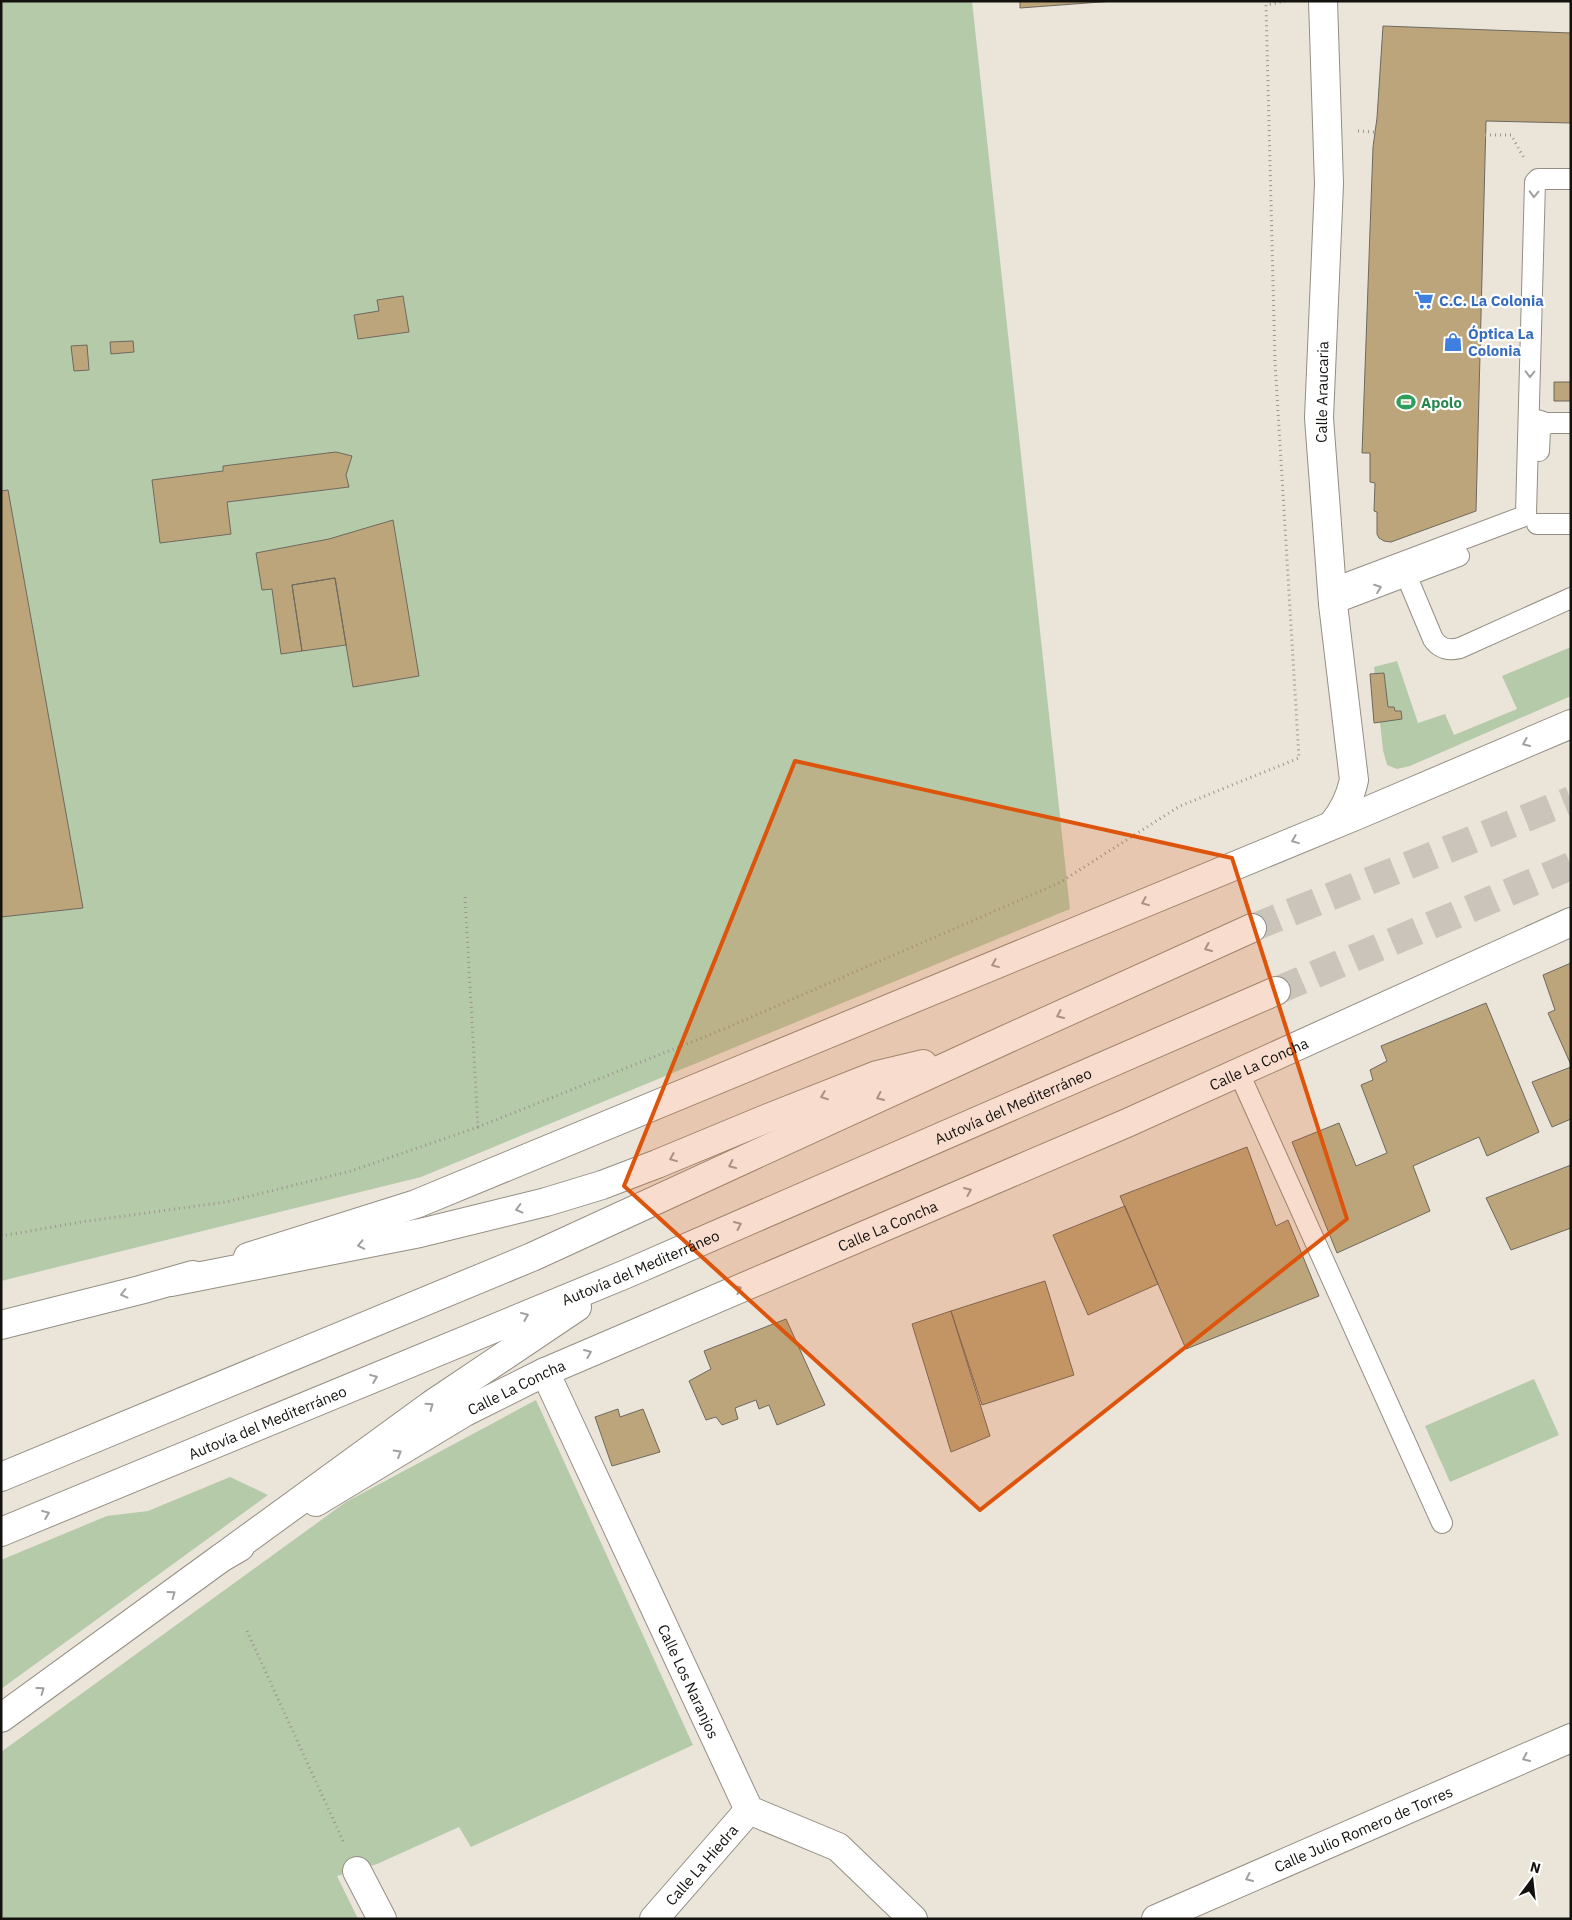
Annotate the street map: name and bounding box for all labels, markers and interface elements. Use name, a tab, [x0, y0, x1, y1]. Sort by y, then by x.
one-way arrow	[1529, 190, 1540, 198]
supermarket icon: C.C. La Colonia	[1413, 289, 1435, 311]
place label: C.C. La Colonia	[1439, 291, 1544, 310]
place label: Óptica La Colonia	[1468, 324, 1535, 360]
shop icon: Óptica La Colonia	[1442, 331, 1464, 353]
street label: Calle Araucaria	[1312, 341, 1332, 443]
one-way arrow	[1525, 370, 1535, 378]
sports icon: Apolo	[1395, 391, 1417, 413]
place label: Apolo	[1421, 393, 1462, 412]
one-way arrow	[1374, 584, 1382, 594]
one-way arrow	[1522, 737, 1531, 748]
one-way arrow	[1291, 834, 1300, 844]
one-way arrow	[1141, 896, 1150, 906]
one-way arrow	[1204, 942, 1213, 953]
one-way arrow	[991, 958, 1000, 969]
one-way arrow	[1056, 1009, 1065, 1020]
street label: Calle La Concha	[1206, 1033, 1311, 1094]
street label: Autovía del Mediterráneo	[931, 1063, 1094, 1148]
one-way arrow	[820, 1091, 828, 1101]
one-way arrow	[876, 1091, 885, 1102]
one-way arrow	[669, 1152, 678, 1162]
one-way arrow	[728, 1159, 737, 1169]
one-way arrow	[963, 1187, 972, 1198]
street label: Calle La Concha	[835, 1196, 940, 1255]
one-way arrow	[515, 1203, 524, 1214]
one-way arrow	[733, 1221, 742, 1232]
street label: Autovía del Mediterráneo	[559, 1225, 722, 1309]
one-way arrow	[356, 1239, 365, 1249]
one-way arrow	[733, 1285, 742, 1296]
one-way arrow	[120, 1288, 128, 1299]
one-way arrow	[520, 1312, 528, 1322]
one-way arrow	[583, 1349, 592, 1360]
street label: Calle La Concha	[464, 1355, 568, 1419]
one-way arrow	[369, 1374, 378, 1385]
street label: Autovía del Mediterráneo	[185, 1381, 349, 1463]
one-way arrow	[424, 1403, 434, 1412]
one-way arrow	[393, 1449, 402, 1459]
one-way arrow	[41, 1510, 50, 1520]
one-way arrow	[166, 1591, 176, 1600]
street label: Calle Los Naranjos	[654, 1621, 724, 1741]
one-way arrow	[35, 1687, 44, 1695]
one-way arrow	[1522, 1751, 1531, 1762]
street label: Calle Julio Romero de Torres	[1271, 1781, 1455, 1876]
street label: Calle La Hiedra	[661, 1820, 742, 1909]
north arrow	[1507, 1855, 1557, 1905]
text: N	[1528, 1857, 1543, 1877]
one-way arrow	[1245, 1872, 1254, 1883]

